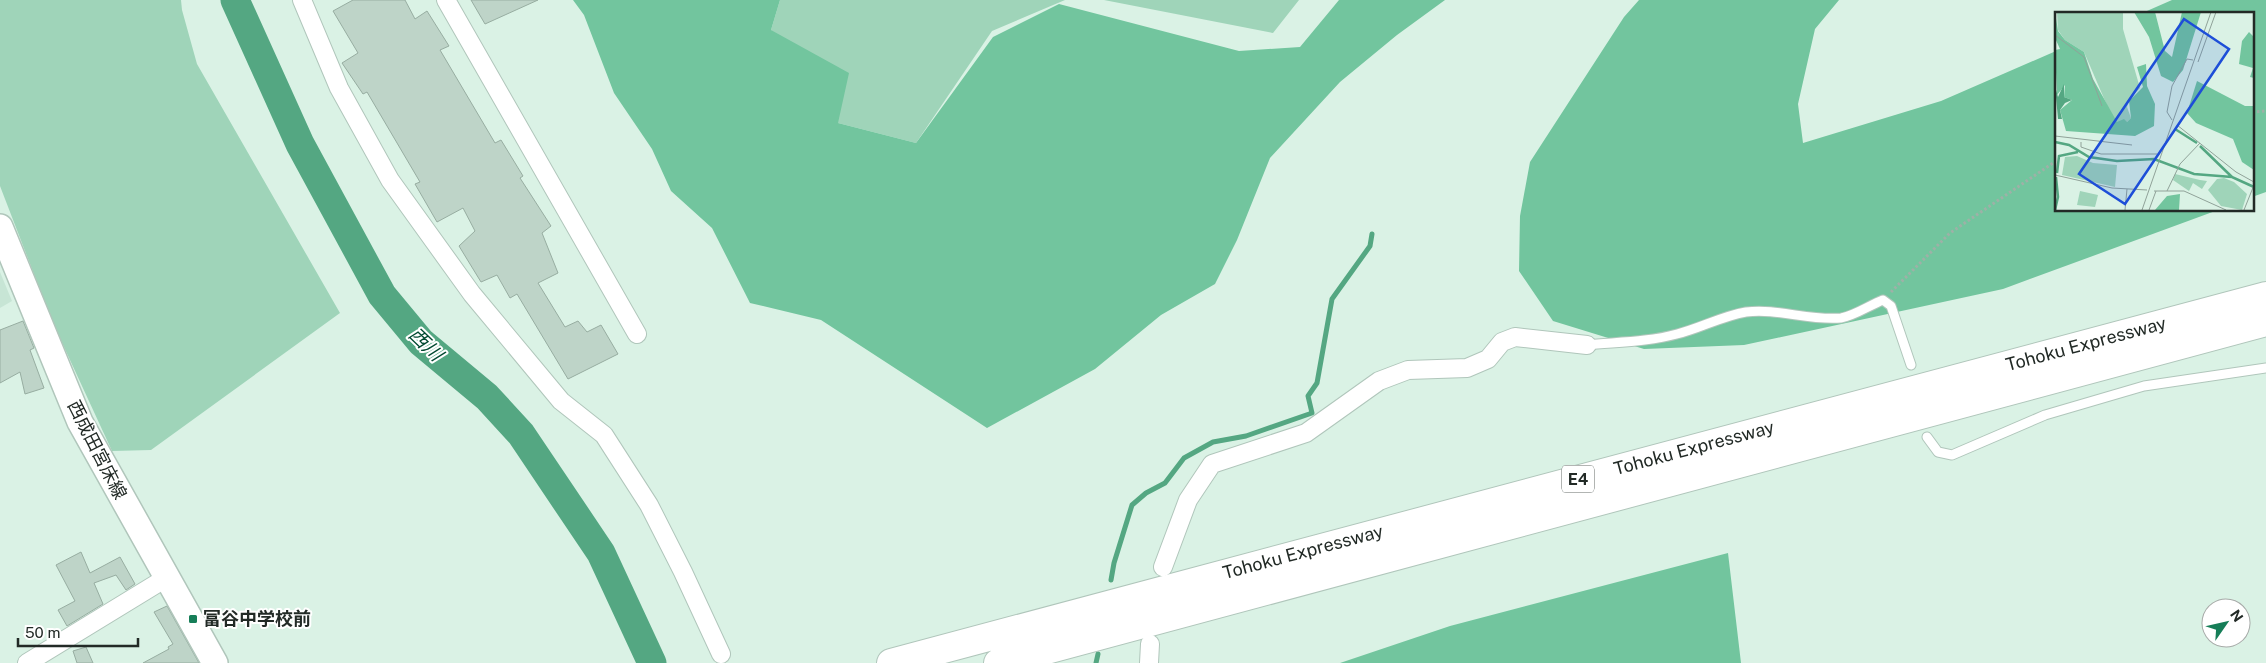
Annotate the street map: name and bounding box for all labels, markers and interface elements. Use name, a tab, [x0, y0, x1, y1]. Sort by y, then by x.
inset map	[2055, 12, 2254, 211]
street label: Tohoku Expressway	[2003, 312, 2169, 375]
water label: 西川	[405, 323, 449, 366]
street label: 西成田宮床線	[64, 397, 131, 503]
street label: Tohoku Expressway	[1611, 416, 1777, 479]
road number: E4	[1562, 466, 1594, 492]
street label: Tohoku Expressway	[1220, 520, 1386, 583]
north arrow	[2201, 598, 2251, 648]
text: N	[2227, 607, 2246, 625]
place label: 富谷中学校前	[203, 608, 311, 629]
marker: 富谷中学校前	[187, 613, 199, 625]
scale bar	[18, 616, 138, 648]
text: 50 m	[25, 624, 60, 641]

